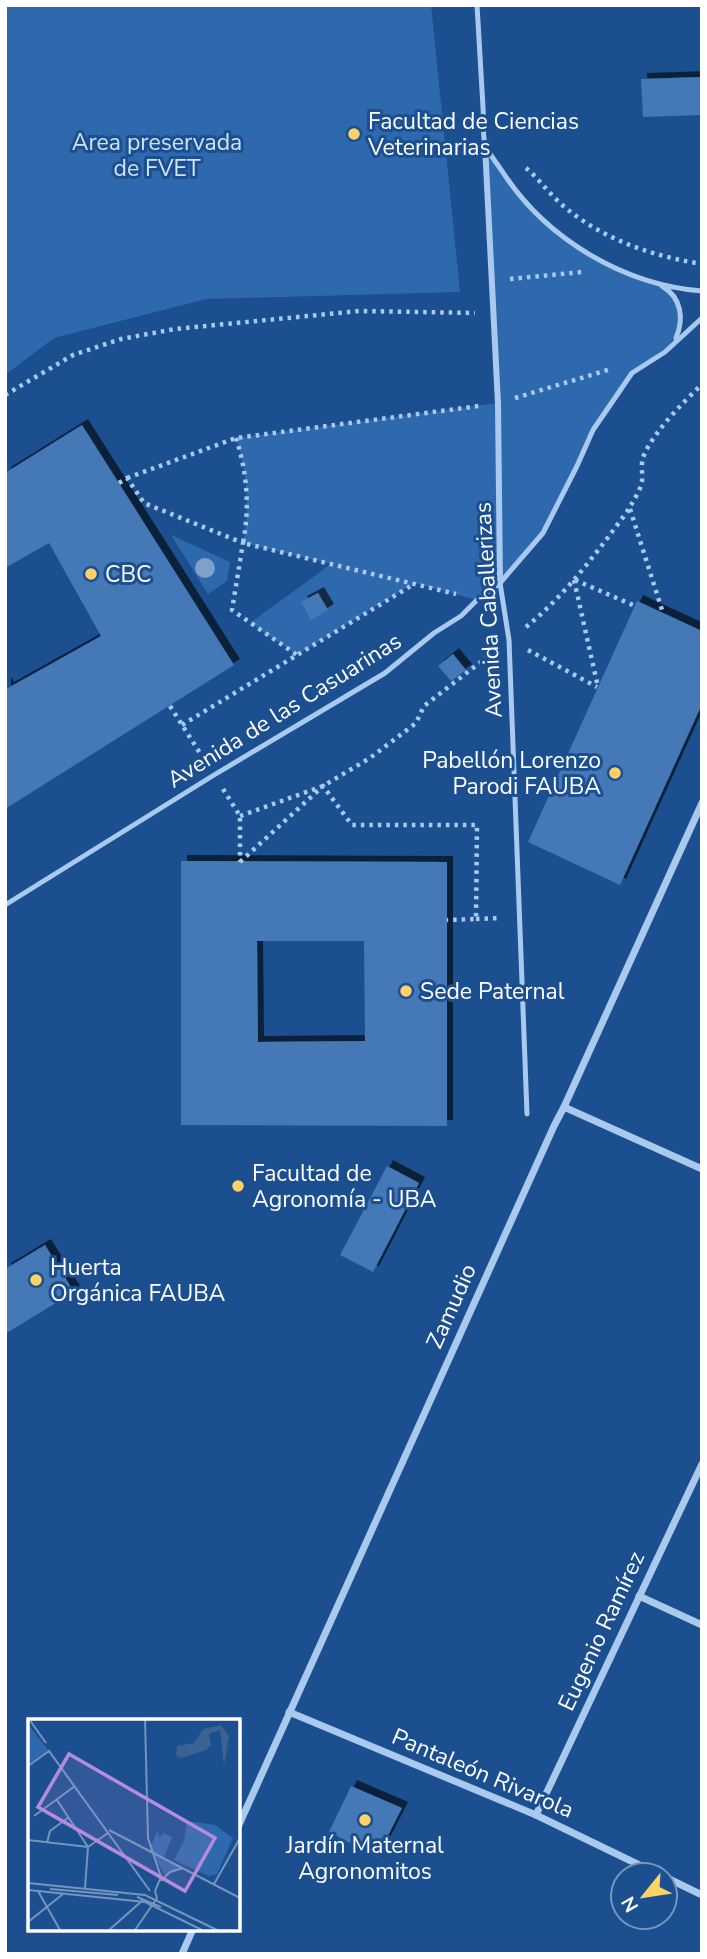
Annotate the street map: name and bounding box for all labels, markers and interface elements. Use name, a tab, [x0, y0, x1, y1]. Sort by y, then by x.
place label: Facultad de Ciencias Veterinarias	[367, 106, 579, 163]
marker: Facultad de Ciencias Veterinarias	[346, 126, 362, 142]
park label: Area preservada de FVET	[72, 127, 242, 184]
street label: Avenida Caballerizas	[467, 501, 510, 719]
place label: CBC	[105, 559, 152, 590]
marker: CBC	[83, 566, 99, 582]
street label: Avenida de las Casuarinas	[161, 626, 407, 795]
place label: Pabellón Lorenzo Parodi FAUBA	[422, 745, 601, 802]
marker: Pabellón Lorenzo Parodi FAUBA	[607, 765, 623, 781]
place label: Sede Paternal	[420, 976, 565, 1007]
marker: Sede Paternal	[398, 983, 414, 999]
place label: Facultad de Agronomía - UBA	[252, 1158, 437, 1215]
marker: Facultad de Agronomía - UBA	[230, 1178, 246, 1194]
place label: Huerta Orgánica FAUBA	[50, 1252, 225, 1309]
street label: Zamudio	[419, 1259, 484, 1353]
marker: Huerta Orgánica FAUBA	[28, 1272, 44, 1288]
street label: Eugenio Ramírez	[551, 1546, 652, 1716]
inset map	[28, 1719, 240, 1931]
street label: Pantaleón Rivarola	[387, 1721, 578, 1826]
marker: Jardín Maternal Agronomitos	[357, 1812, 373, 1828]
place label: Jardín Maternal Agronomitos	[285, 1830, 444, 1887]
north arrow	[609, 1861, 679, 1931]
text: N	[615, 1891, 645, 1917]

